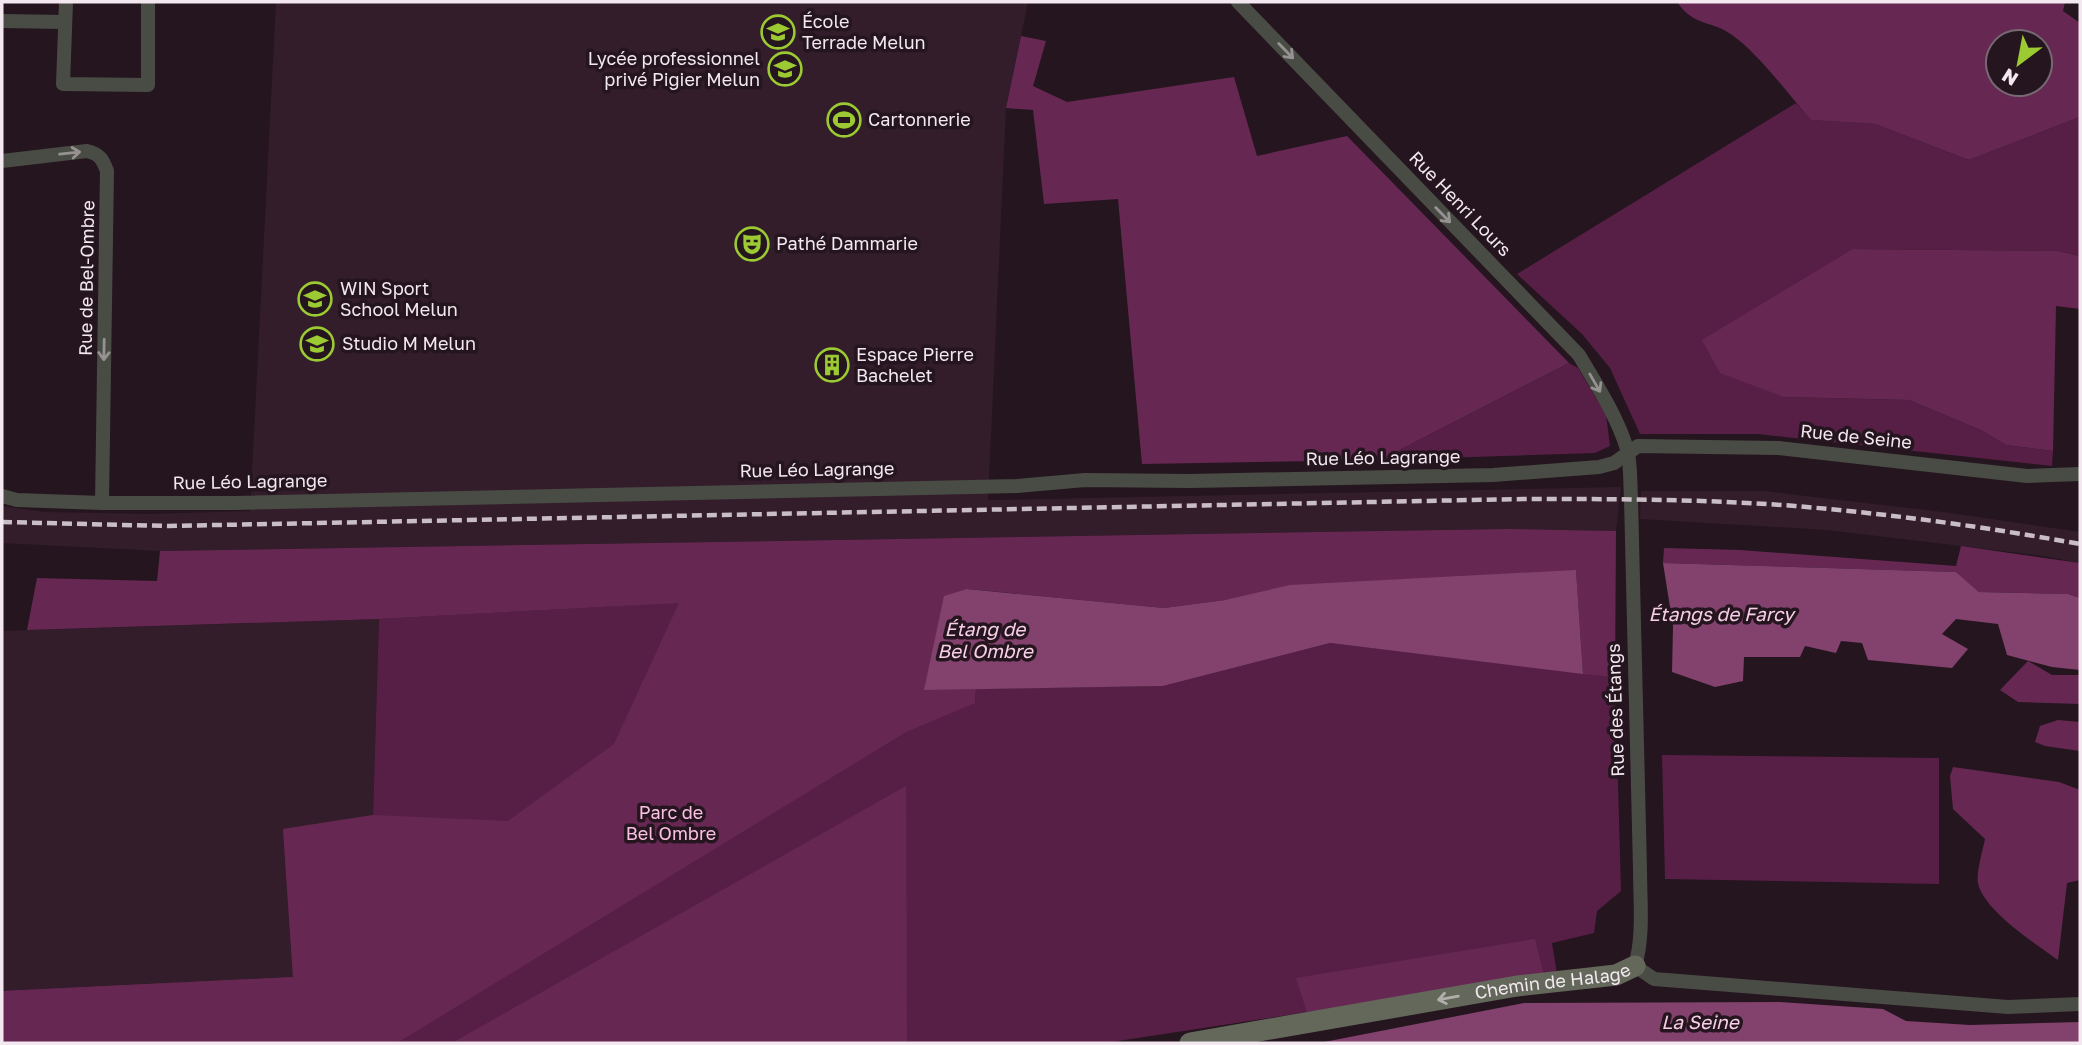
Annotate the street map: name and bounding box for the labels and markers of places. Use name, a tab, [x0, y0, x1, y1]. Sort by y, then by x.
place label: École Terrade Melun	[802, 10, 926, 53]
school or university icon: École Terrade Melun	[759, 13, 797, 51]
place label: Lycée professionnel privé Pigier Melun	[588, 47, 760, 90]
school or university icon: Lycée professionnel privé Pigier Melun	[766, 50, 804, 88]
sports icon: Cartonnerie	[825, 101, 863, 139]
place label: Cartonnerie	[868, 108, 971, 130]
theatre icon: Pathé Dammarie	[733, 225, 771, 263]
place label: Pathé Dammarie	[776, 232, 918, 254]
place label: WIN Sport School Melun	[340, 277, 458, 320]
school or university icon: WIN Sport School Melun	[296, 280, 334, 318]
school or university icon: Studio M Melun	[298, 325, 336, 363]
place label: Studio M Melun	[342, 332, 476, 354]
place label: Espace Pierre Bachelet	[856, 343, 974, 386]
building icon: Espace Pierre Bachelet	[813, 346, 851, 384]

